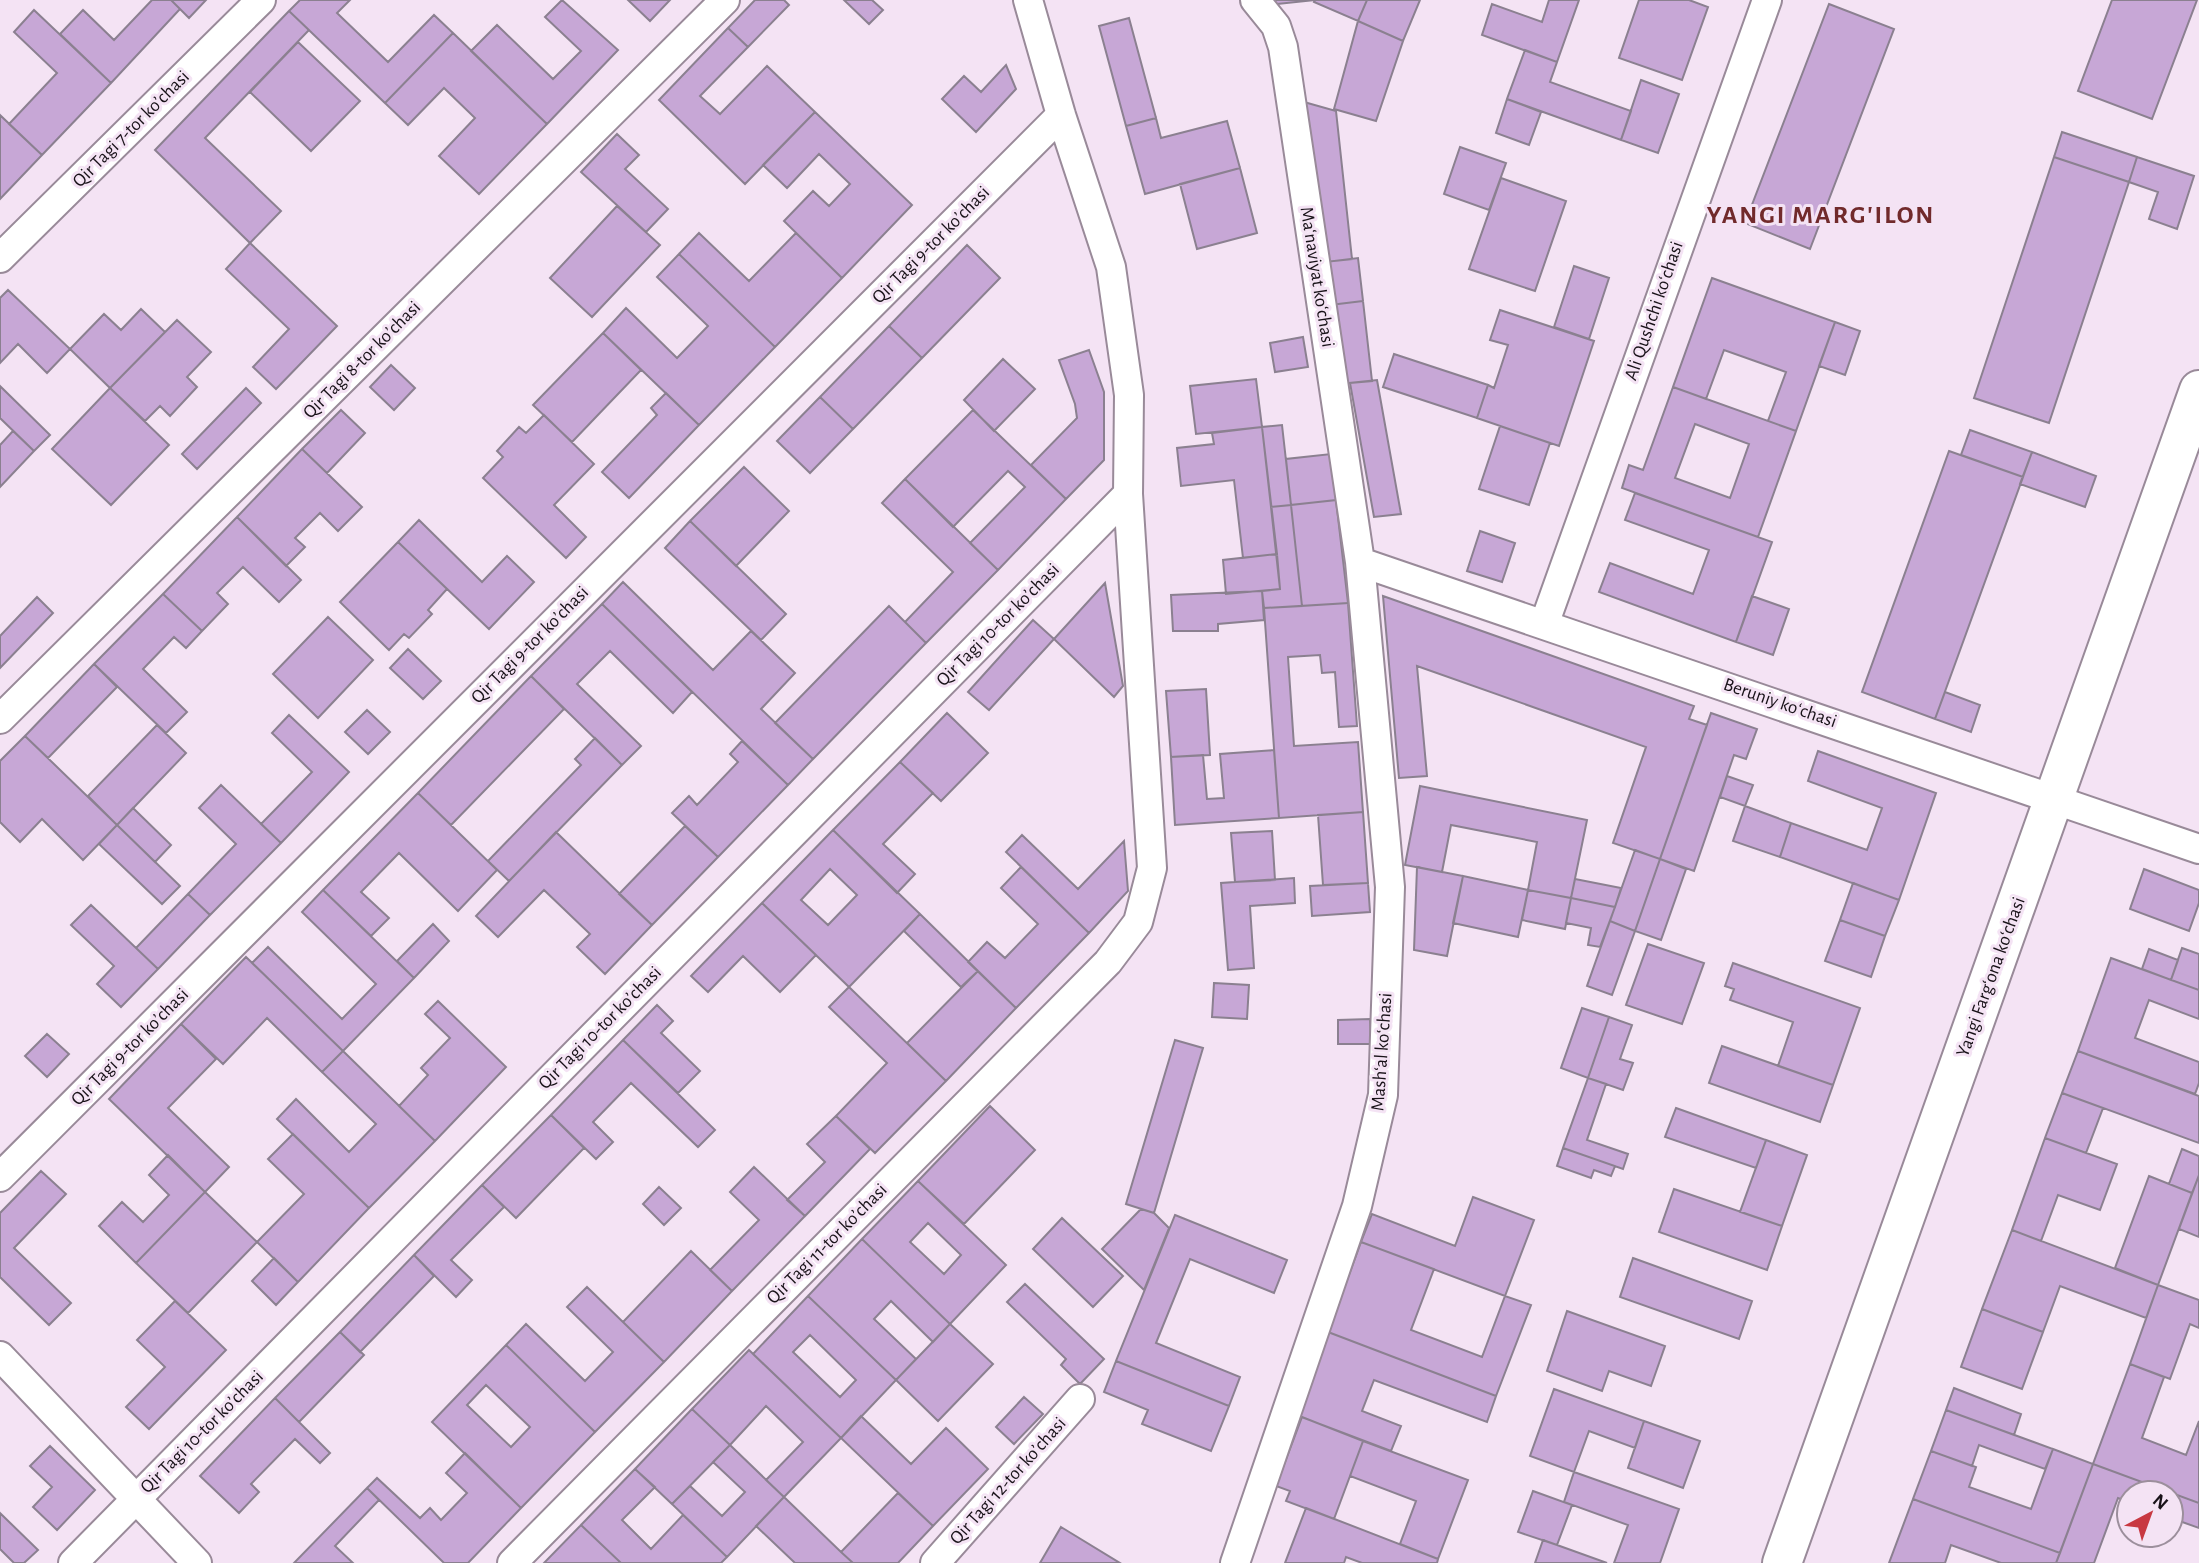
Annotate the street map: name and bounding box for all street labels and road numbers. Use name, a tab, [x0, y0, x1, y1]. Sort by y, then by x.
street label: Qir Tagi 7-tor koʼchasi	[69, 67, 193, 191]
street label: Qir Tagi 9-tor koʼchasi	[869, 183, 993, 307]
street label: Maʻnaviyat koʻchasi	[1297, 205, 1337, 349]
street label: Ali Qushchi koʻchasi	[1621, 239, 1687, 383]
street label: Qir Tagi 8-tor koʼchasi	[300, 298, 424, 422]
street label: Qir Tagi 10-tor koʼchasi	[933, 560, 1063, 690]
street label: Qir Tagi 9-tor koʼchasi	[468, 583, 592, 707]
street label: Beruniy koʻchasi	[1721, 675, 1839, 731]
street label: Yangi Fargʻona koʻchasi	[1953, 895, 2029, 1059]
street label: Qir Tagi 10-tor koʼchasi	[535, 963, 665, 1093]
street label: Qir Tagi 9-tor koʼchasi	[68, 985, 192, 1109]
street label: Mashʻal koʻchasi	[1368, 992, 1396, 1112]
street label: Qir Tagi 11-tor koʼchasi	[763, 1180, 891, 1308]
street label: Qir Tagi 10-tor koʼchasi	[137, 1367, 267, 1497]
street label: Qir Tagi 12-tor koʼchasi	[946, 1414, 1070, 1548]

